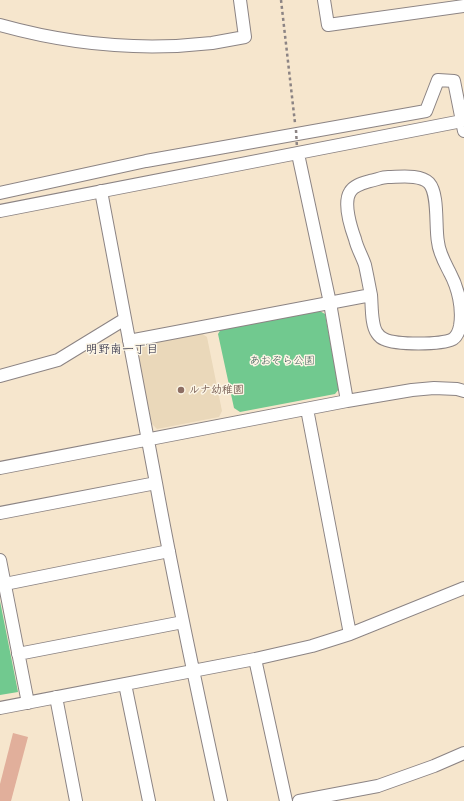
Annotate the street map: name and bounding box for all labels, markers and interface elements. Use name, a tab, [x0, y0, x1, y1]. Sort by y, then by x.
district label: 明野南一丁目	[86, 343, 158, 357]
park label: あおぞら公園	[249, 354, 315, 368]
place label: ルナ幼稚園	[189, 383, 244, 397]
marker: ルナ幼稚園	[176, 385, 186, 395]

